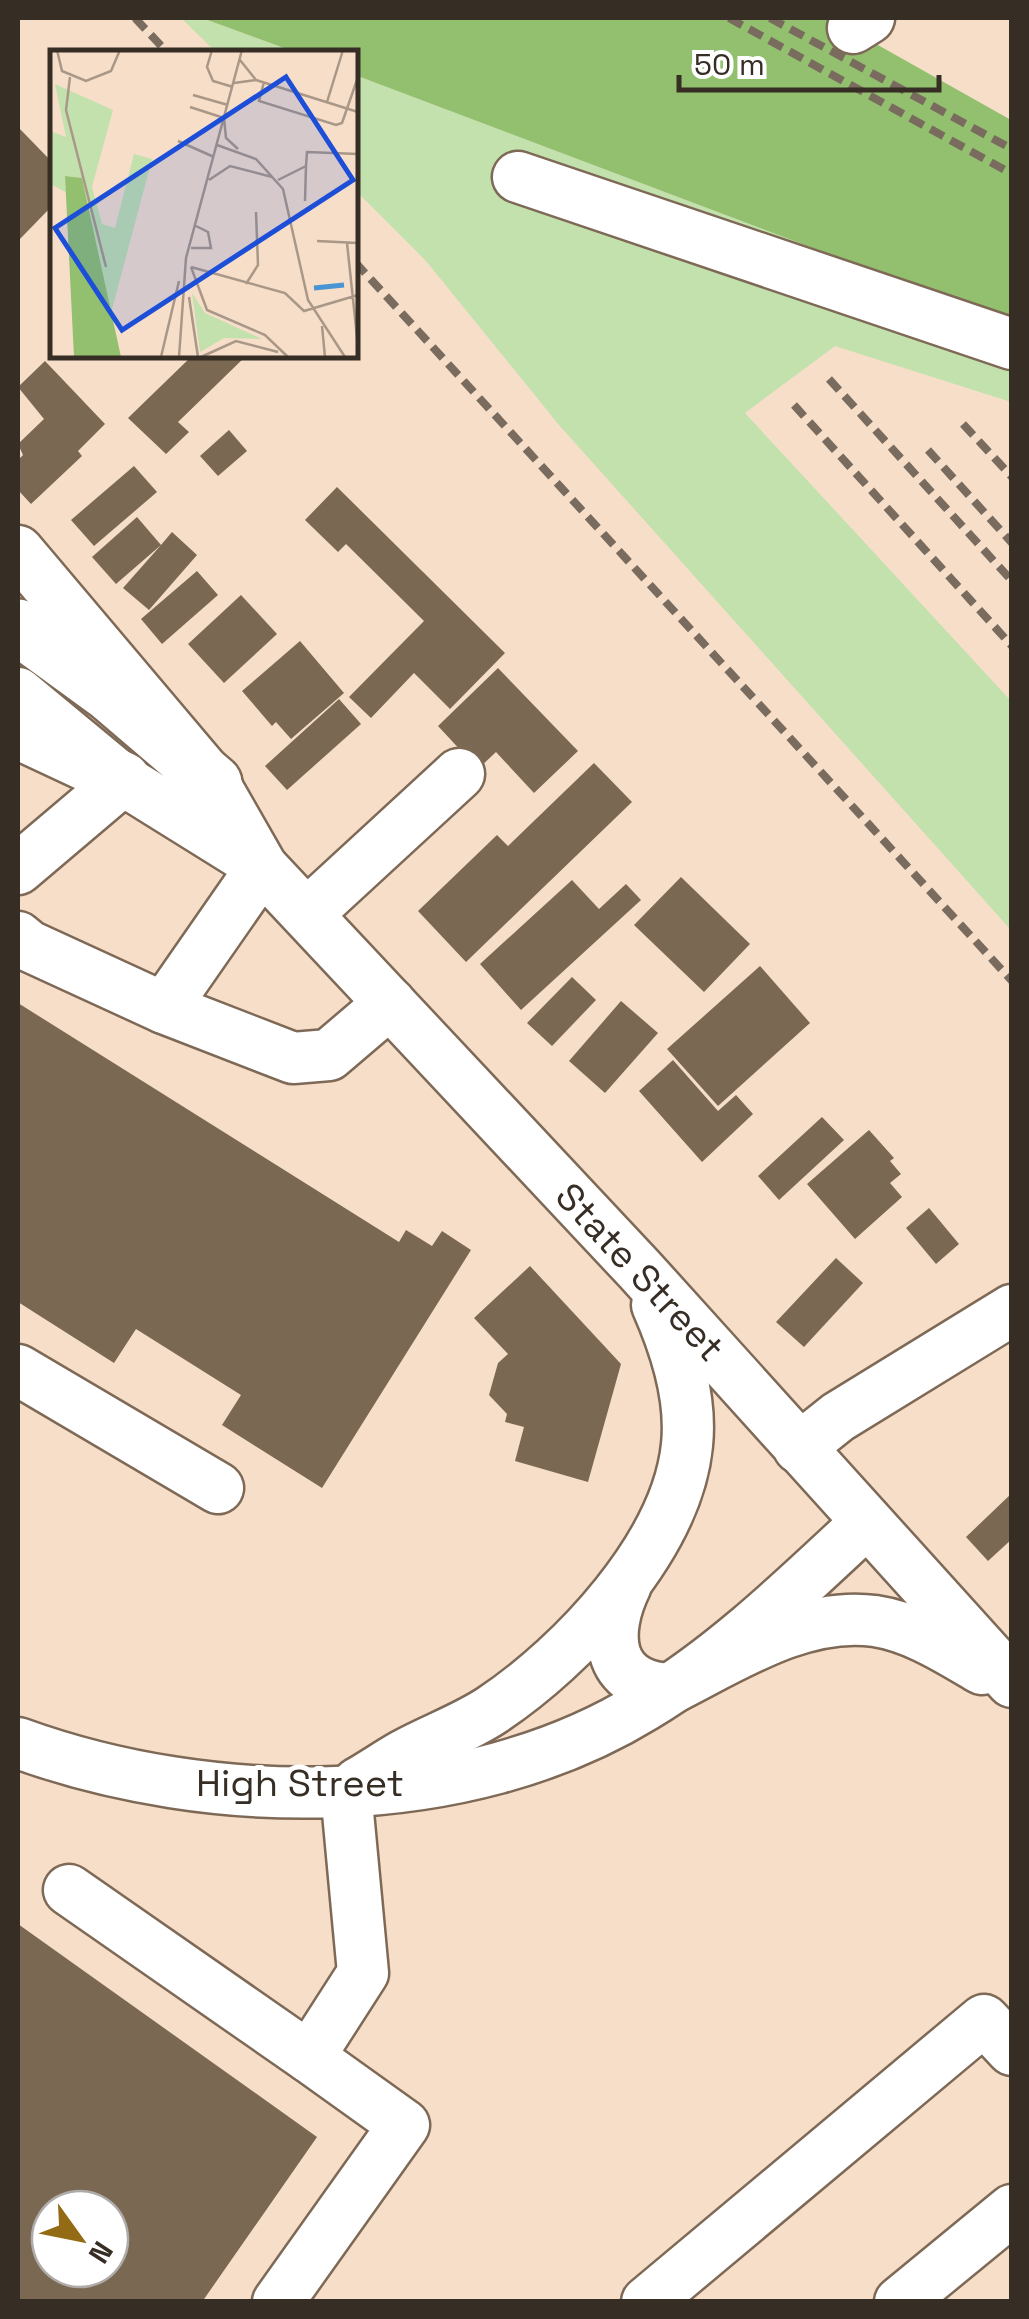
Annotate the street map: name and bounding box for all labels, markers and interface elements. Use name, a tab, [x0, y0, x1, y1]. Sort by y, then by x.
scale bar	[679, 30, 939, 92]
text: 50 m	[694, 45, 765, 84]
inset map	[50, 50, 358, 358]
street label: State Street	[545, 1173, 735, 1371]
street label: High Street	[196, 1759, 404, 1807]
north arrow	[30, 2189, 130, 2289]
text: N	[81, 2235, 121, 2270]

